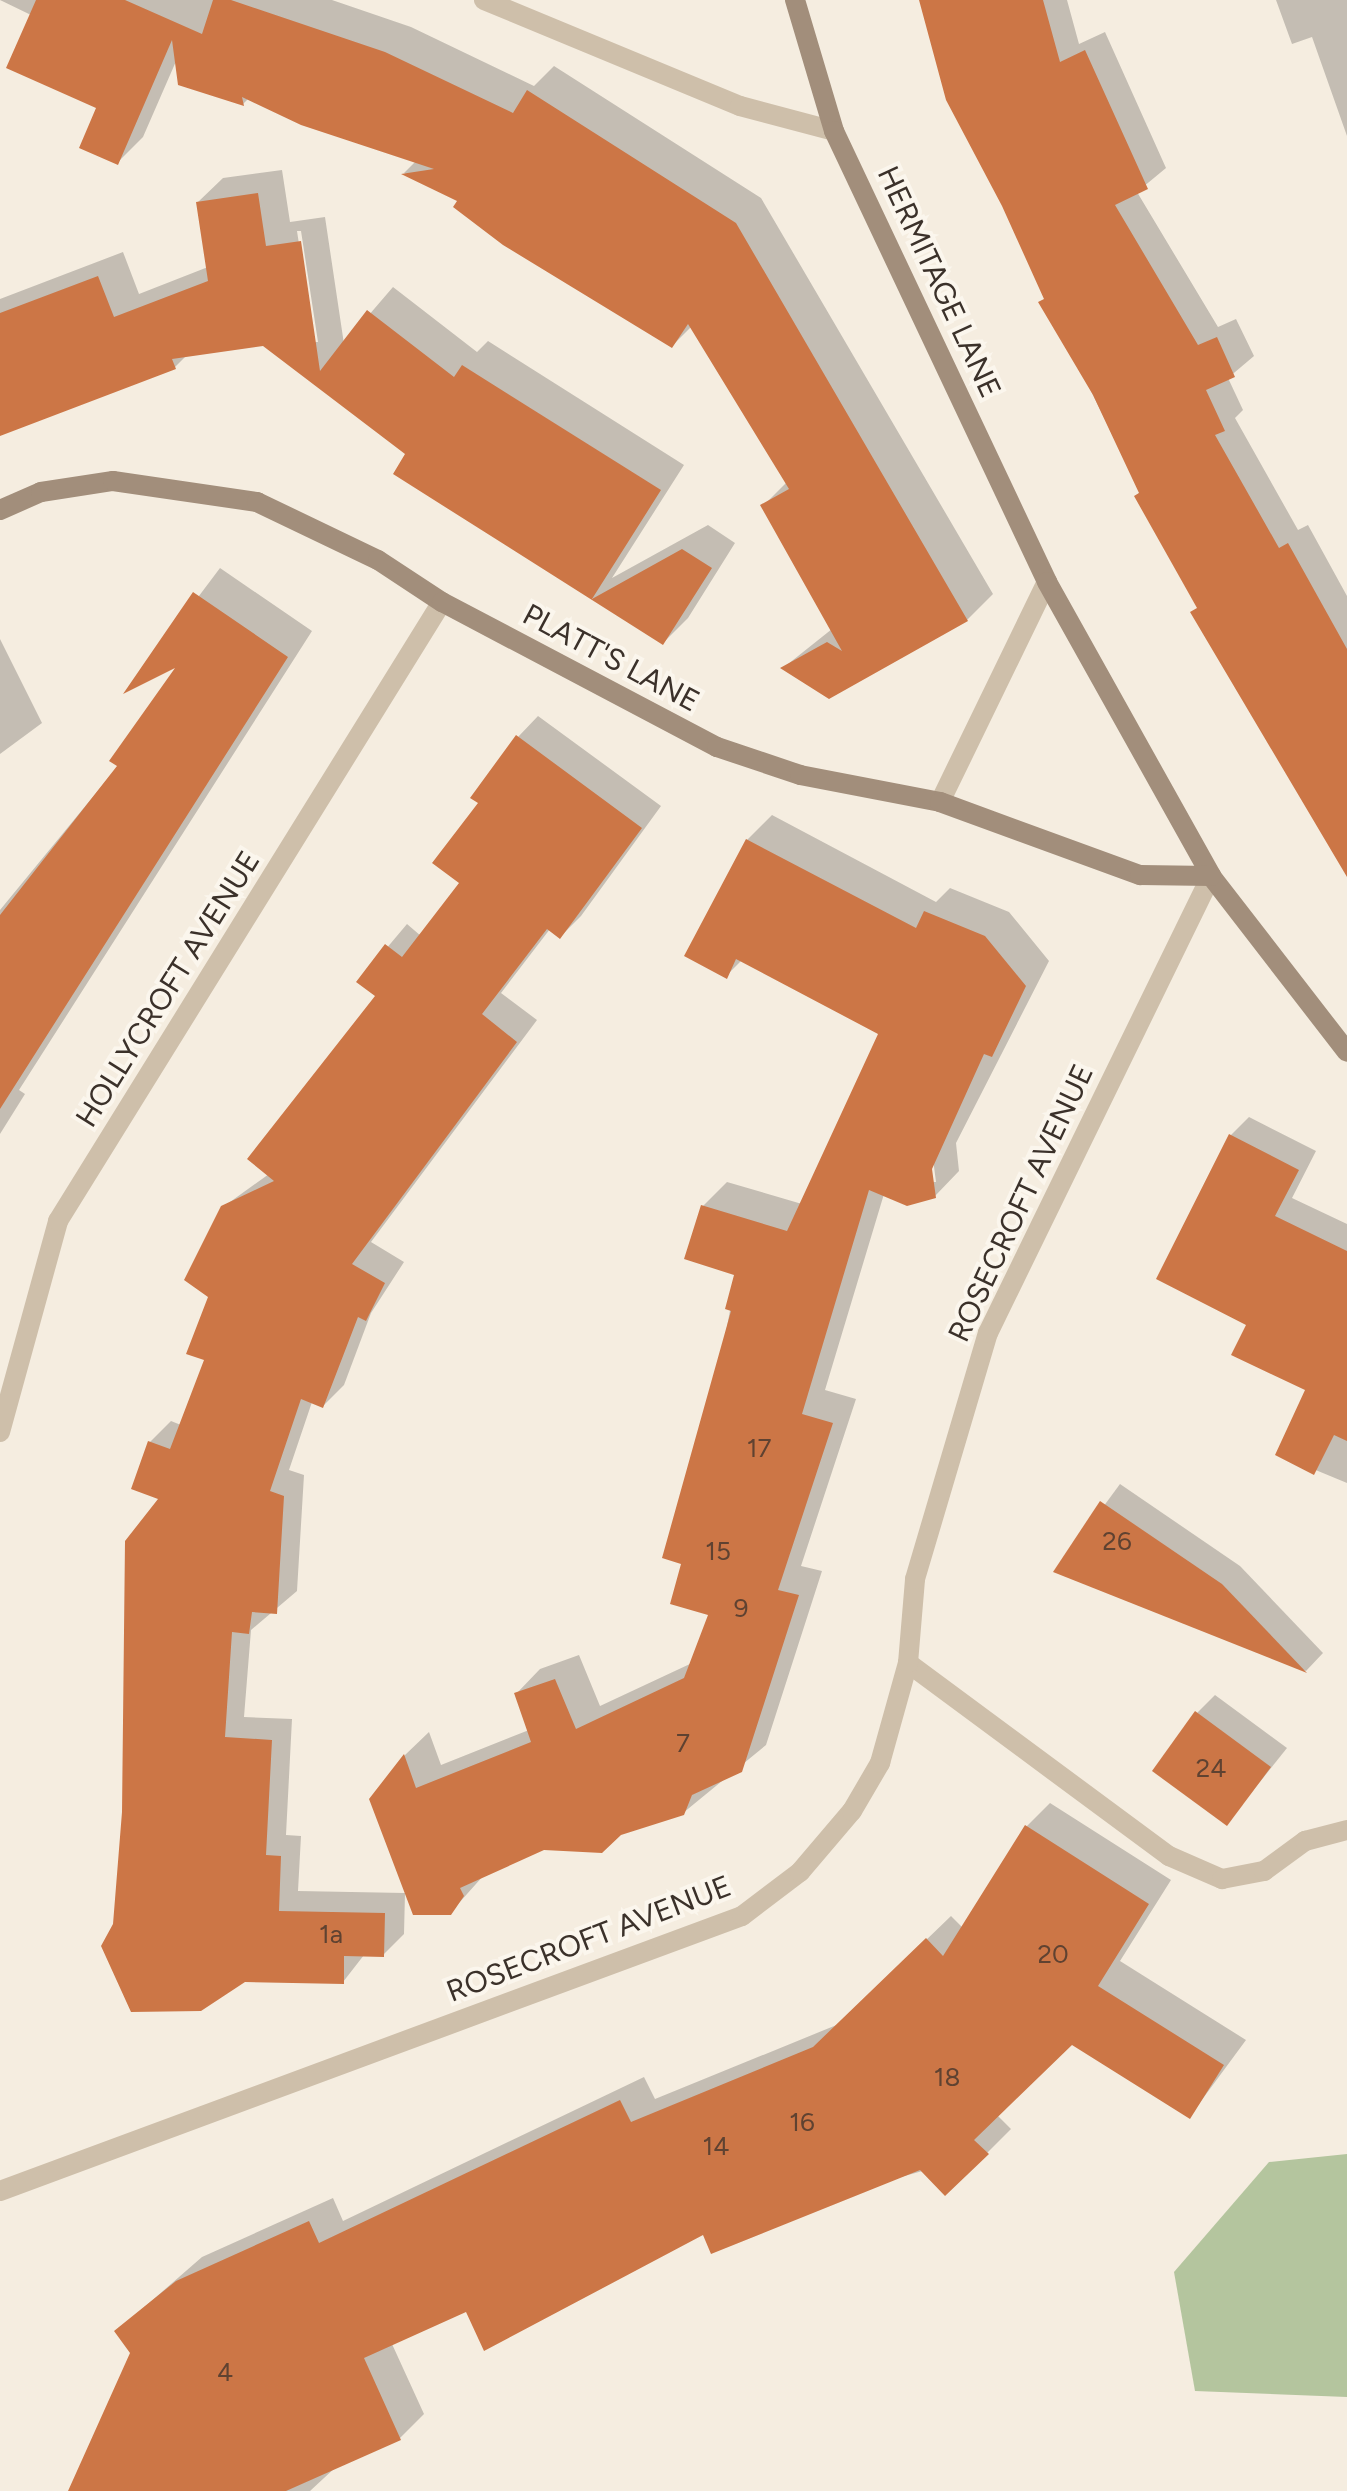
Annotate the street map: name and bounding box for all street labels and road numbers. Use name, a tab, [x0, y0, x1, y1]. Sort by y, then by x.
street label: HERMITAGE LANE	[870, 160, 1008, 404]
street label: PLATT'S LANE	[517, 596, 705, 720]
street label: HOLLYCROFT AVENUE	[68, 844, 268, 1134]
street label: ROSECROFT AVENUE	[941, 1059, 1101, 1347]
street label: ROSECROFT AVENUE	[442, 1868, 736, 2010]

